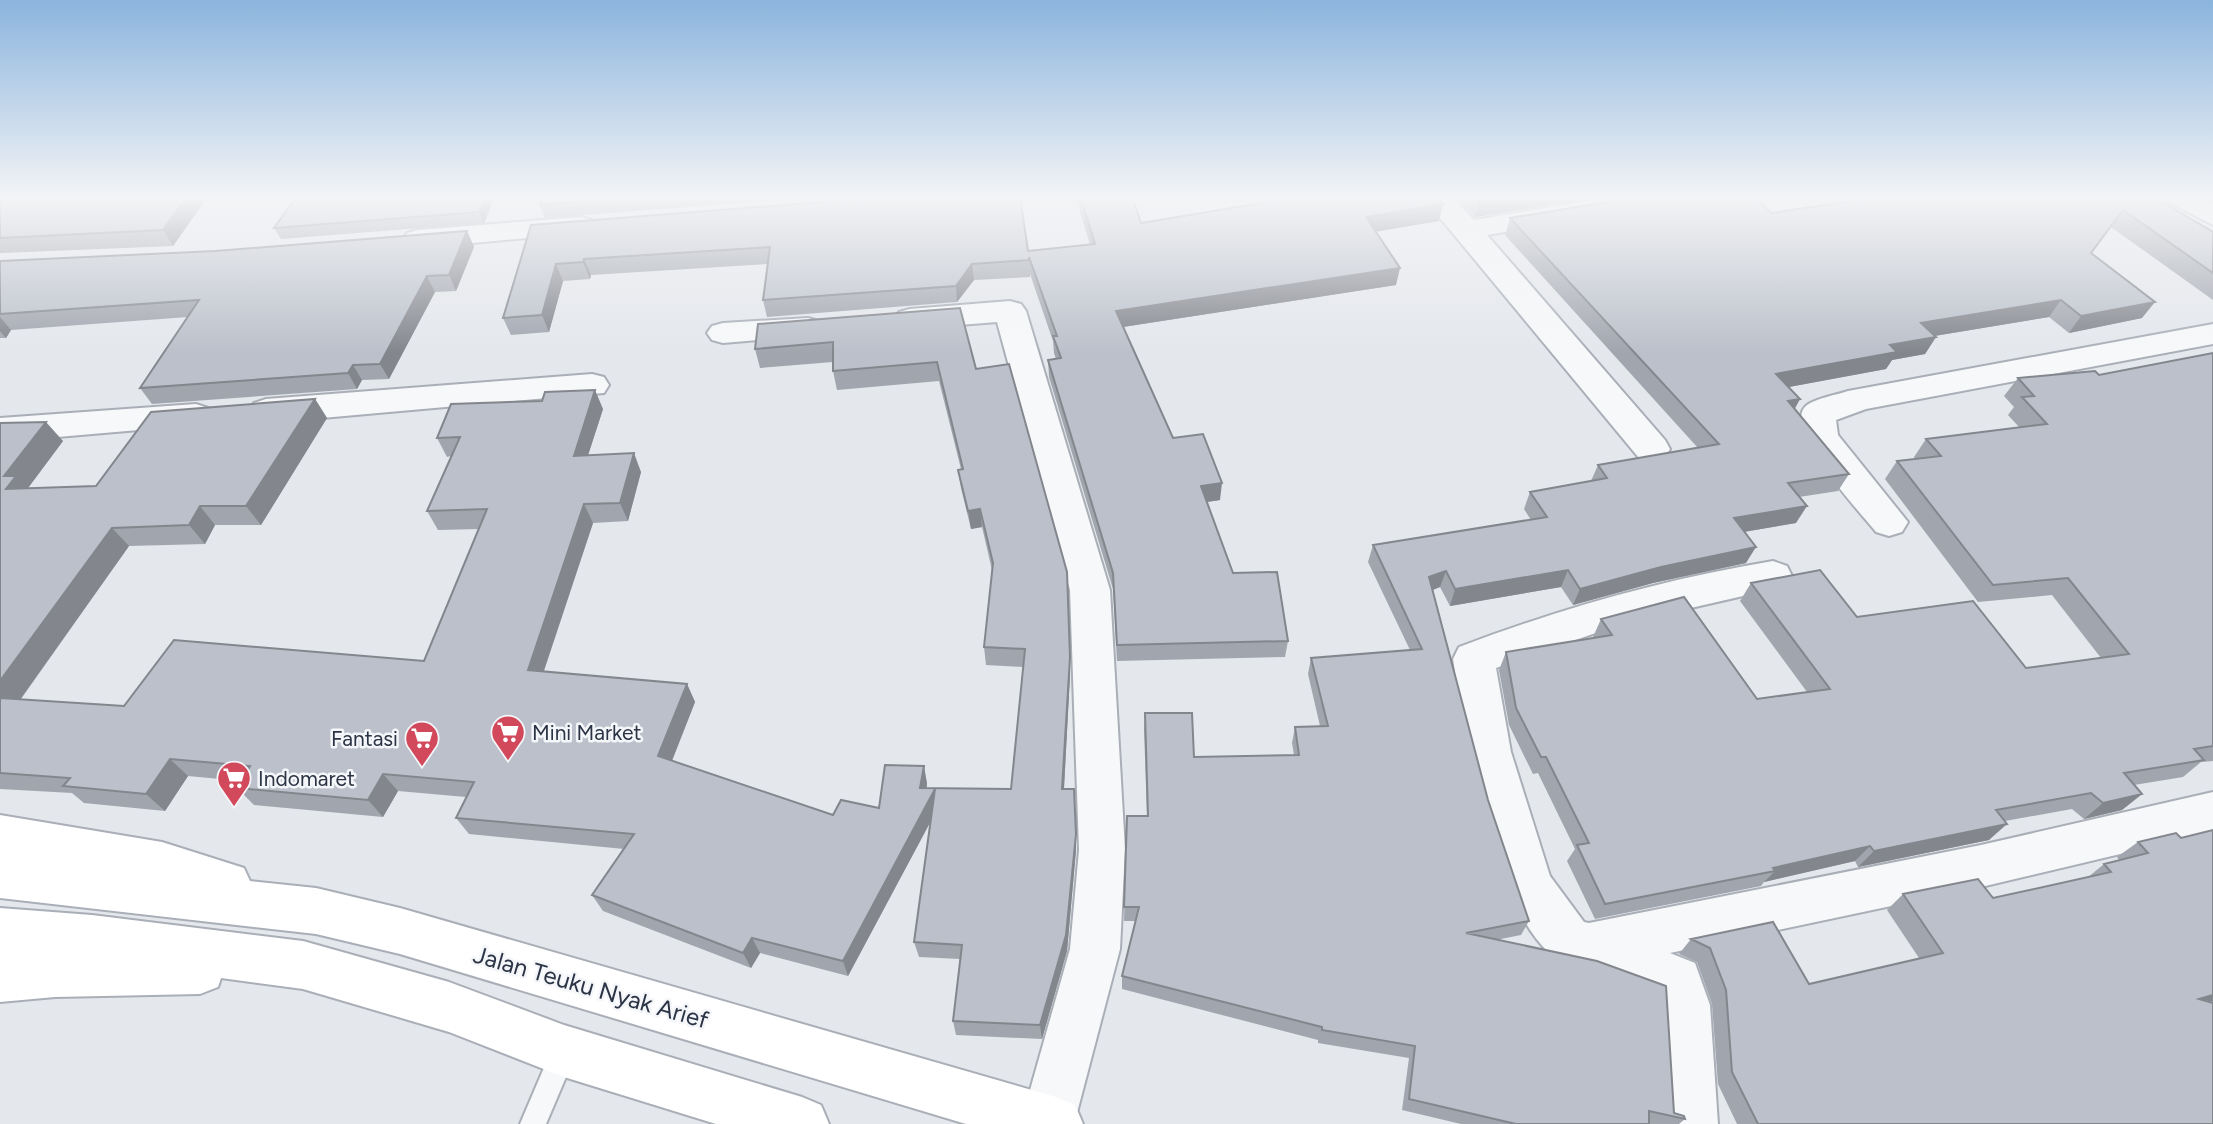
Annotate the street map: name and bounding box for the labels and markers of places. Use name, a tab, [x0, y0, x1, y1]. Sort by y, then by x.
supermarket icon: Mini Market	[489, 713, 527, 762]
supermarket icon: Fantasi	[403, 719, 441, 768]
place label: Mini Market	[532, 720, 641, 745]
place label: Fantasi	[331, 726, 398, 751]
supermarket icon: Indomaret	[215, 759, 253, 808]
place label: Indomaret	[258, 766, 355, 791]

